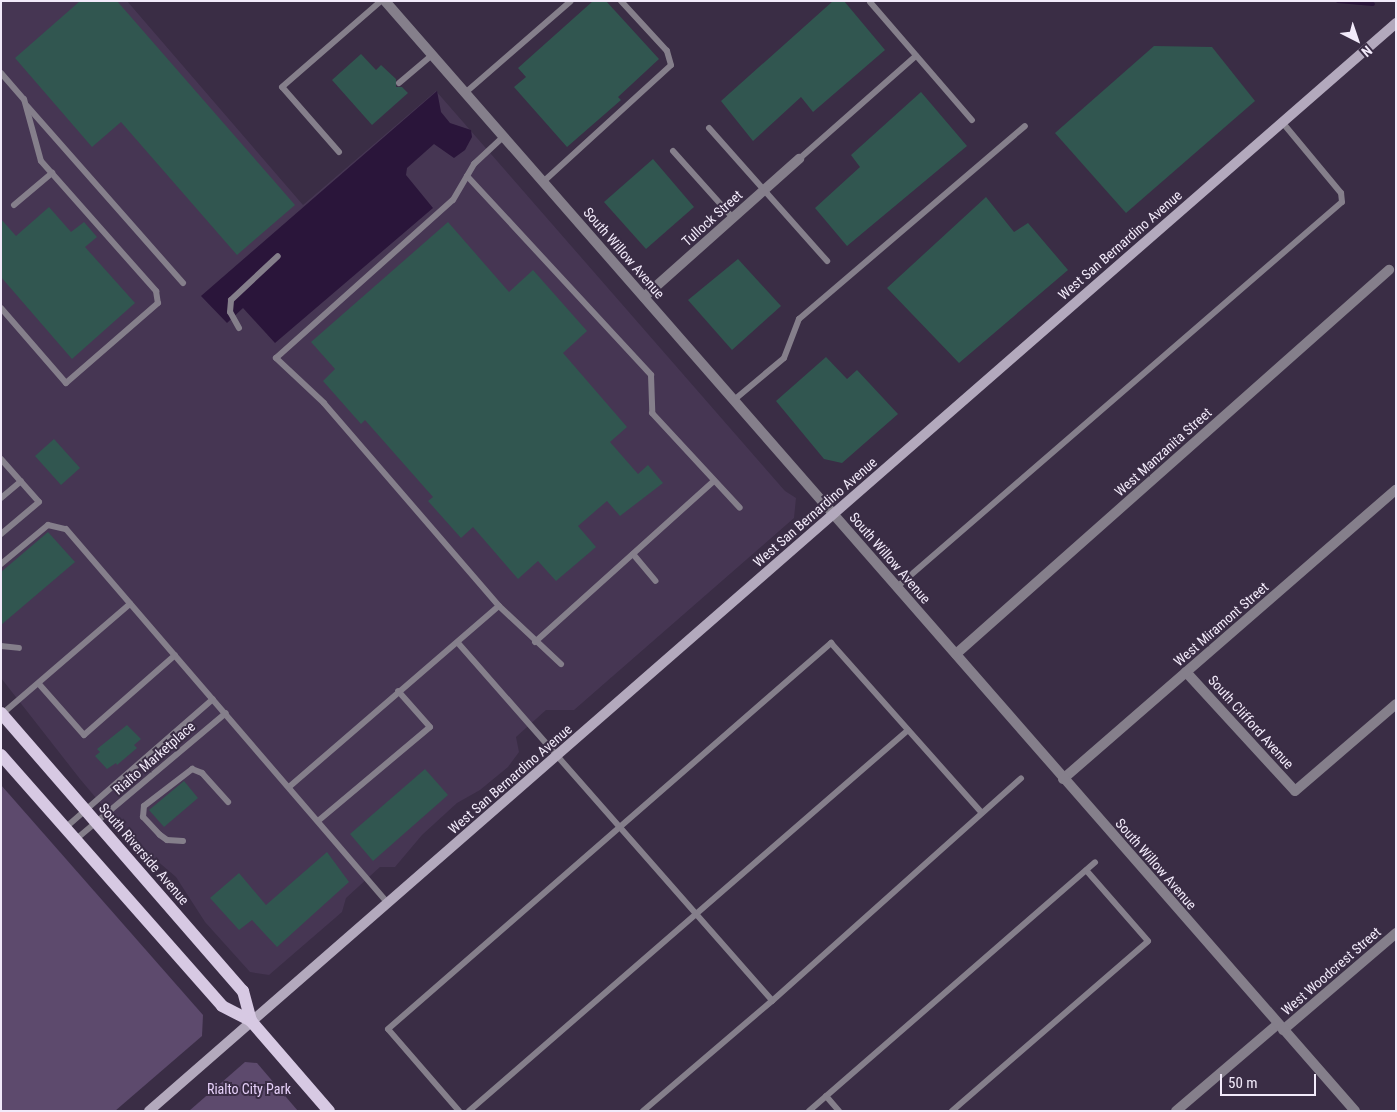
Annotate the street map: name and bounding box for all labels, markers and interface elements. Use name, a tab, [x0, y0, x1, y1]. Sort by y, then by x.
north arrow	[1332, 15, 1382, 65]
text: N	[1358, 42, 1375, 60]
street label: Tullock Street	[678, 186, 746, 250]
street label: West San Bernardino Avenue	[1055, 187, 1185, 303]
street label: South Willow Avenue	[580, 204, 668, 302]
street label: West Manzanita Street	[1111, 404, 1215, 500]
street label: West San Bernardino Avenue	[750, 454, 880, 570]
street label: South Willow Avenue	[846, 509, 934, 607]
street label: West Miramont Street	[1170, 578, 1272, 670]
street label: South Clifford Avenue	[1205, 672, 1297, 772]
street label: Rialto Marketplace	[110, 718, 198, 798]
street label: West San Bernardino Avenue	[445, 721, 575, 837]
street label: South Riverside Avenue	[95, 800, 193, 908]
street label: South Willow Avenue	[1112, 815, 1200, 913]
street label: West Woodcrest Street	[1278, 923, 1384, 1019]
scale bar	[1222, 1064, 1318, 1096]
text: 50 m	[1228, 1074, 1258, 1092]
park label: Rialto City Park	[207, 1081, 291, 1097]

